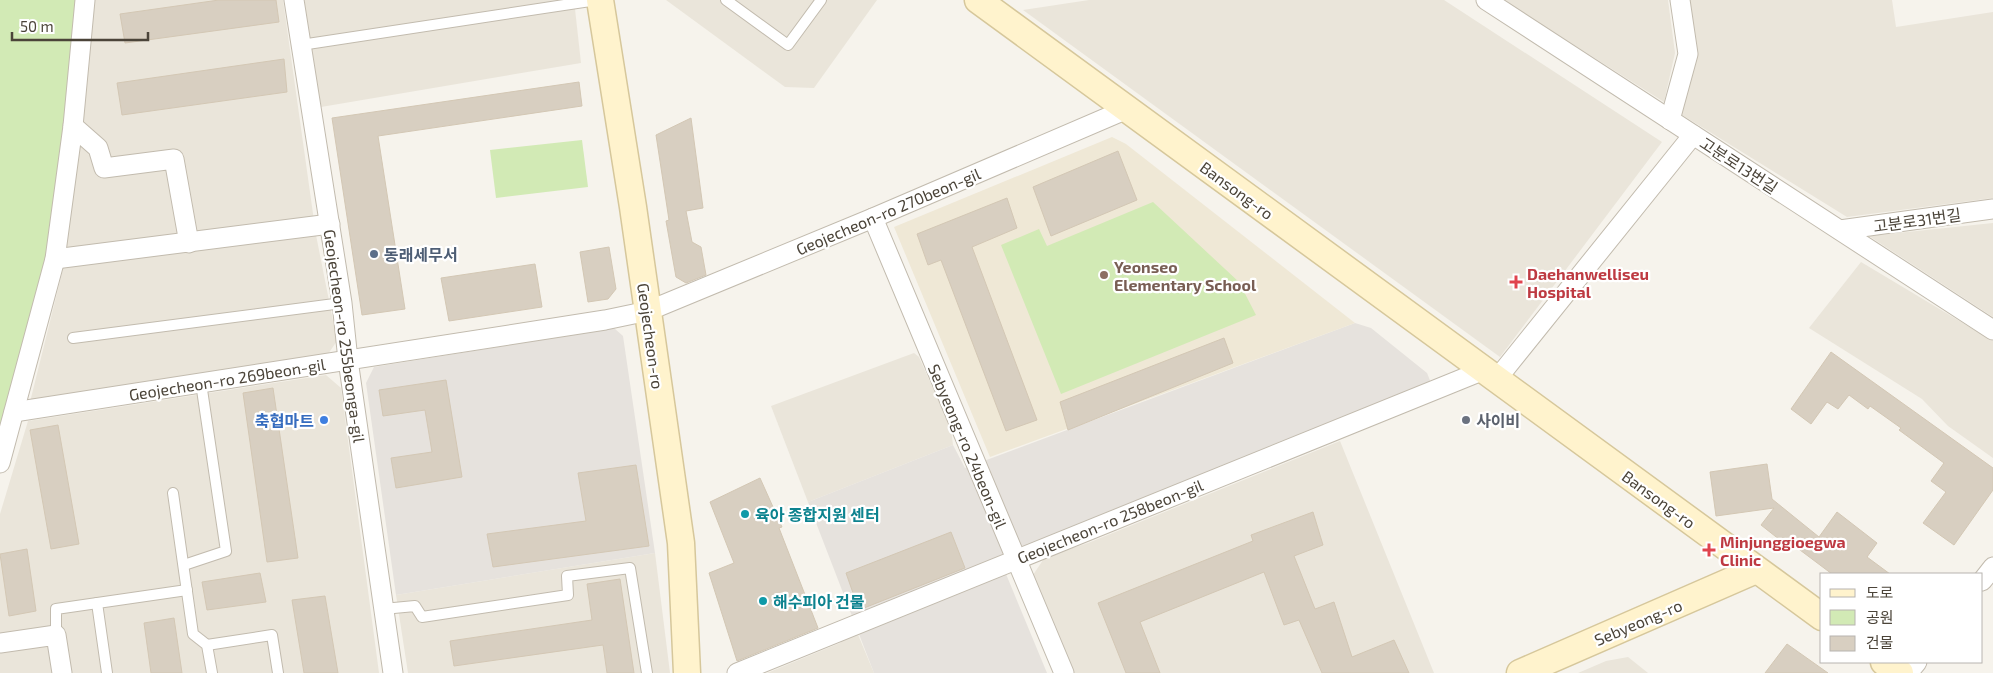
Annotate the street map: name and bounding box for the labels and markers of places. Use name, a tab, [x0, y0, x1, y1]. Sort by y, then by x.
place label: 동래세무서	[384, 245, 458, 264]
marker: 동래세무서	[368, 248, 380, 260]
place label: Yeonseo Elementary School	[1114, 257, 1257, 295]
place label: Daehanwelliseu Hospital	[1527, 264, 1649, 301]
marker: Yeonseo Elementary School	[1098, 269, 1110, 281]
marker: Daehanwelliseu Hospital	[1509, 275, 1523, 289]
place label: 축협마트	[255, 411, 314, 430]
place label: 사이비	[1476, 411, 1520, 430]
marker: 축협마트	[318, 414, 330, 426]
marker: 사이비	[1460, 414, 1472, 426]
place label: 육아 종합지원 센터	[755, 505, 880, 524]
marker: 육아 종합지원 센터	[739, 508, 751, 520]
place label: Minjunggioegwa Clinic	[1720, 532, 1846, 569]
marker: Minjunggioegwa Clinic	[1702, 543, 1716, 557]
place label: 해수피아 건물	[773, 592, 865, 611]
marker: 해수피아 건물	[757, 595, 769, 607]

